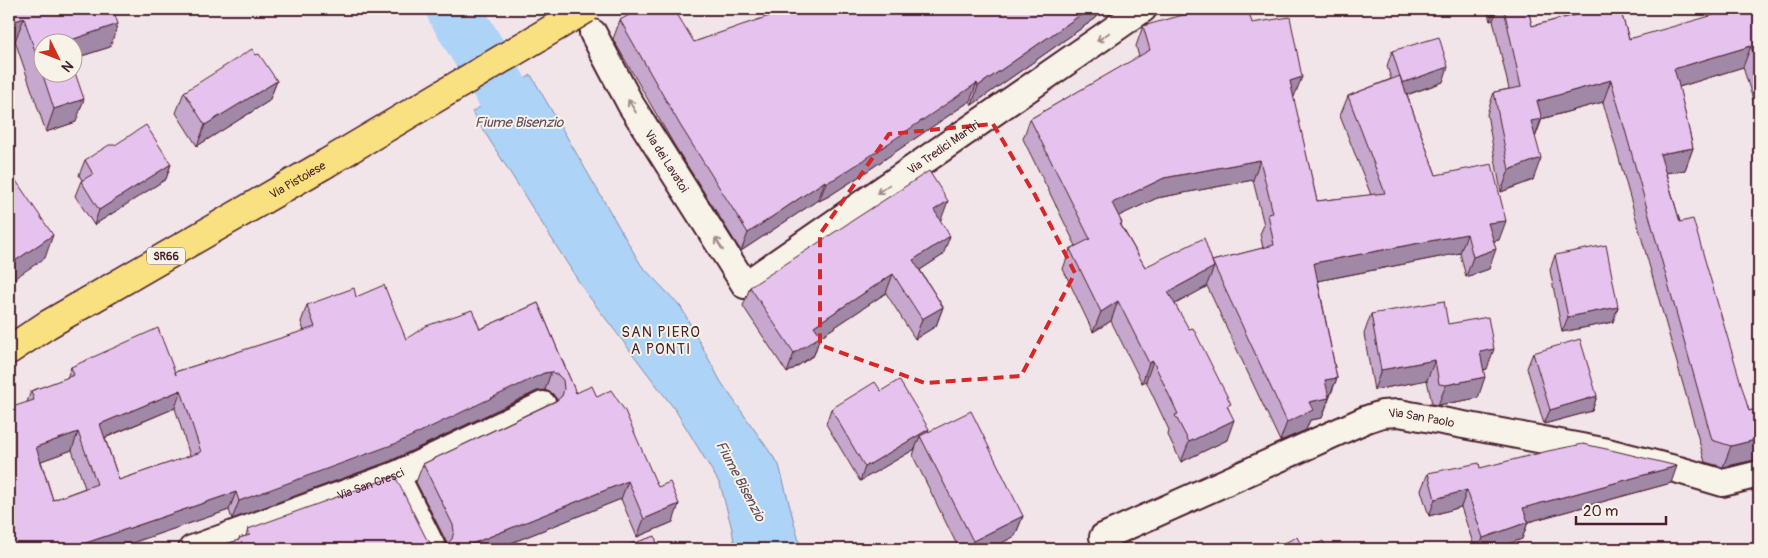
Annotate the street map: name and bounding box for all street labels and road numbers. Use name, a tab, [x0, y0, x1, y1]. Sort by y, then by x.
street label: Via Tredici Martiri	[905, 117, 983, 178]
street label: Via dei Lavatoi	[641, 128, 691, 195]
street label: Via Pistoiese	[267, 158, 329, 202]
road number: SR66	[147, 248, 185, 264]
street label: Via San Paolo	[1388, 406, 1456, 431]
street label: Via San Cresci	[335, 465, 407, 504]

